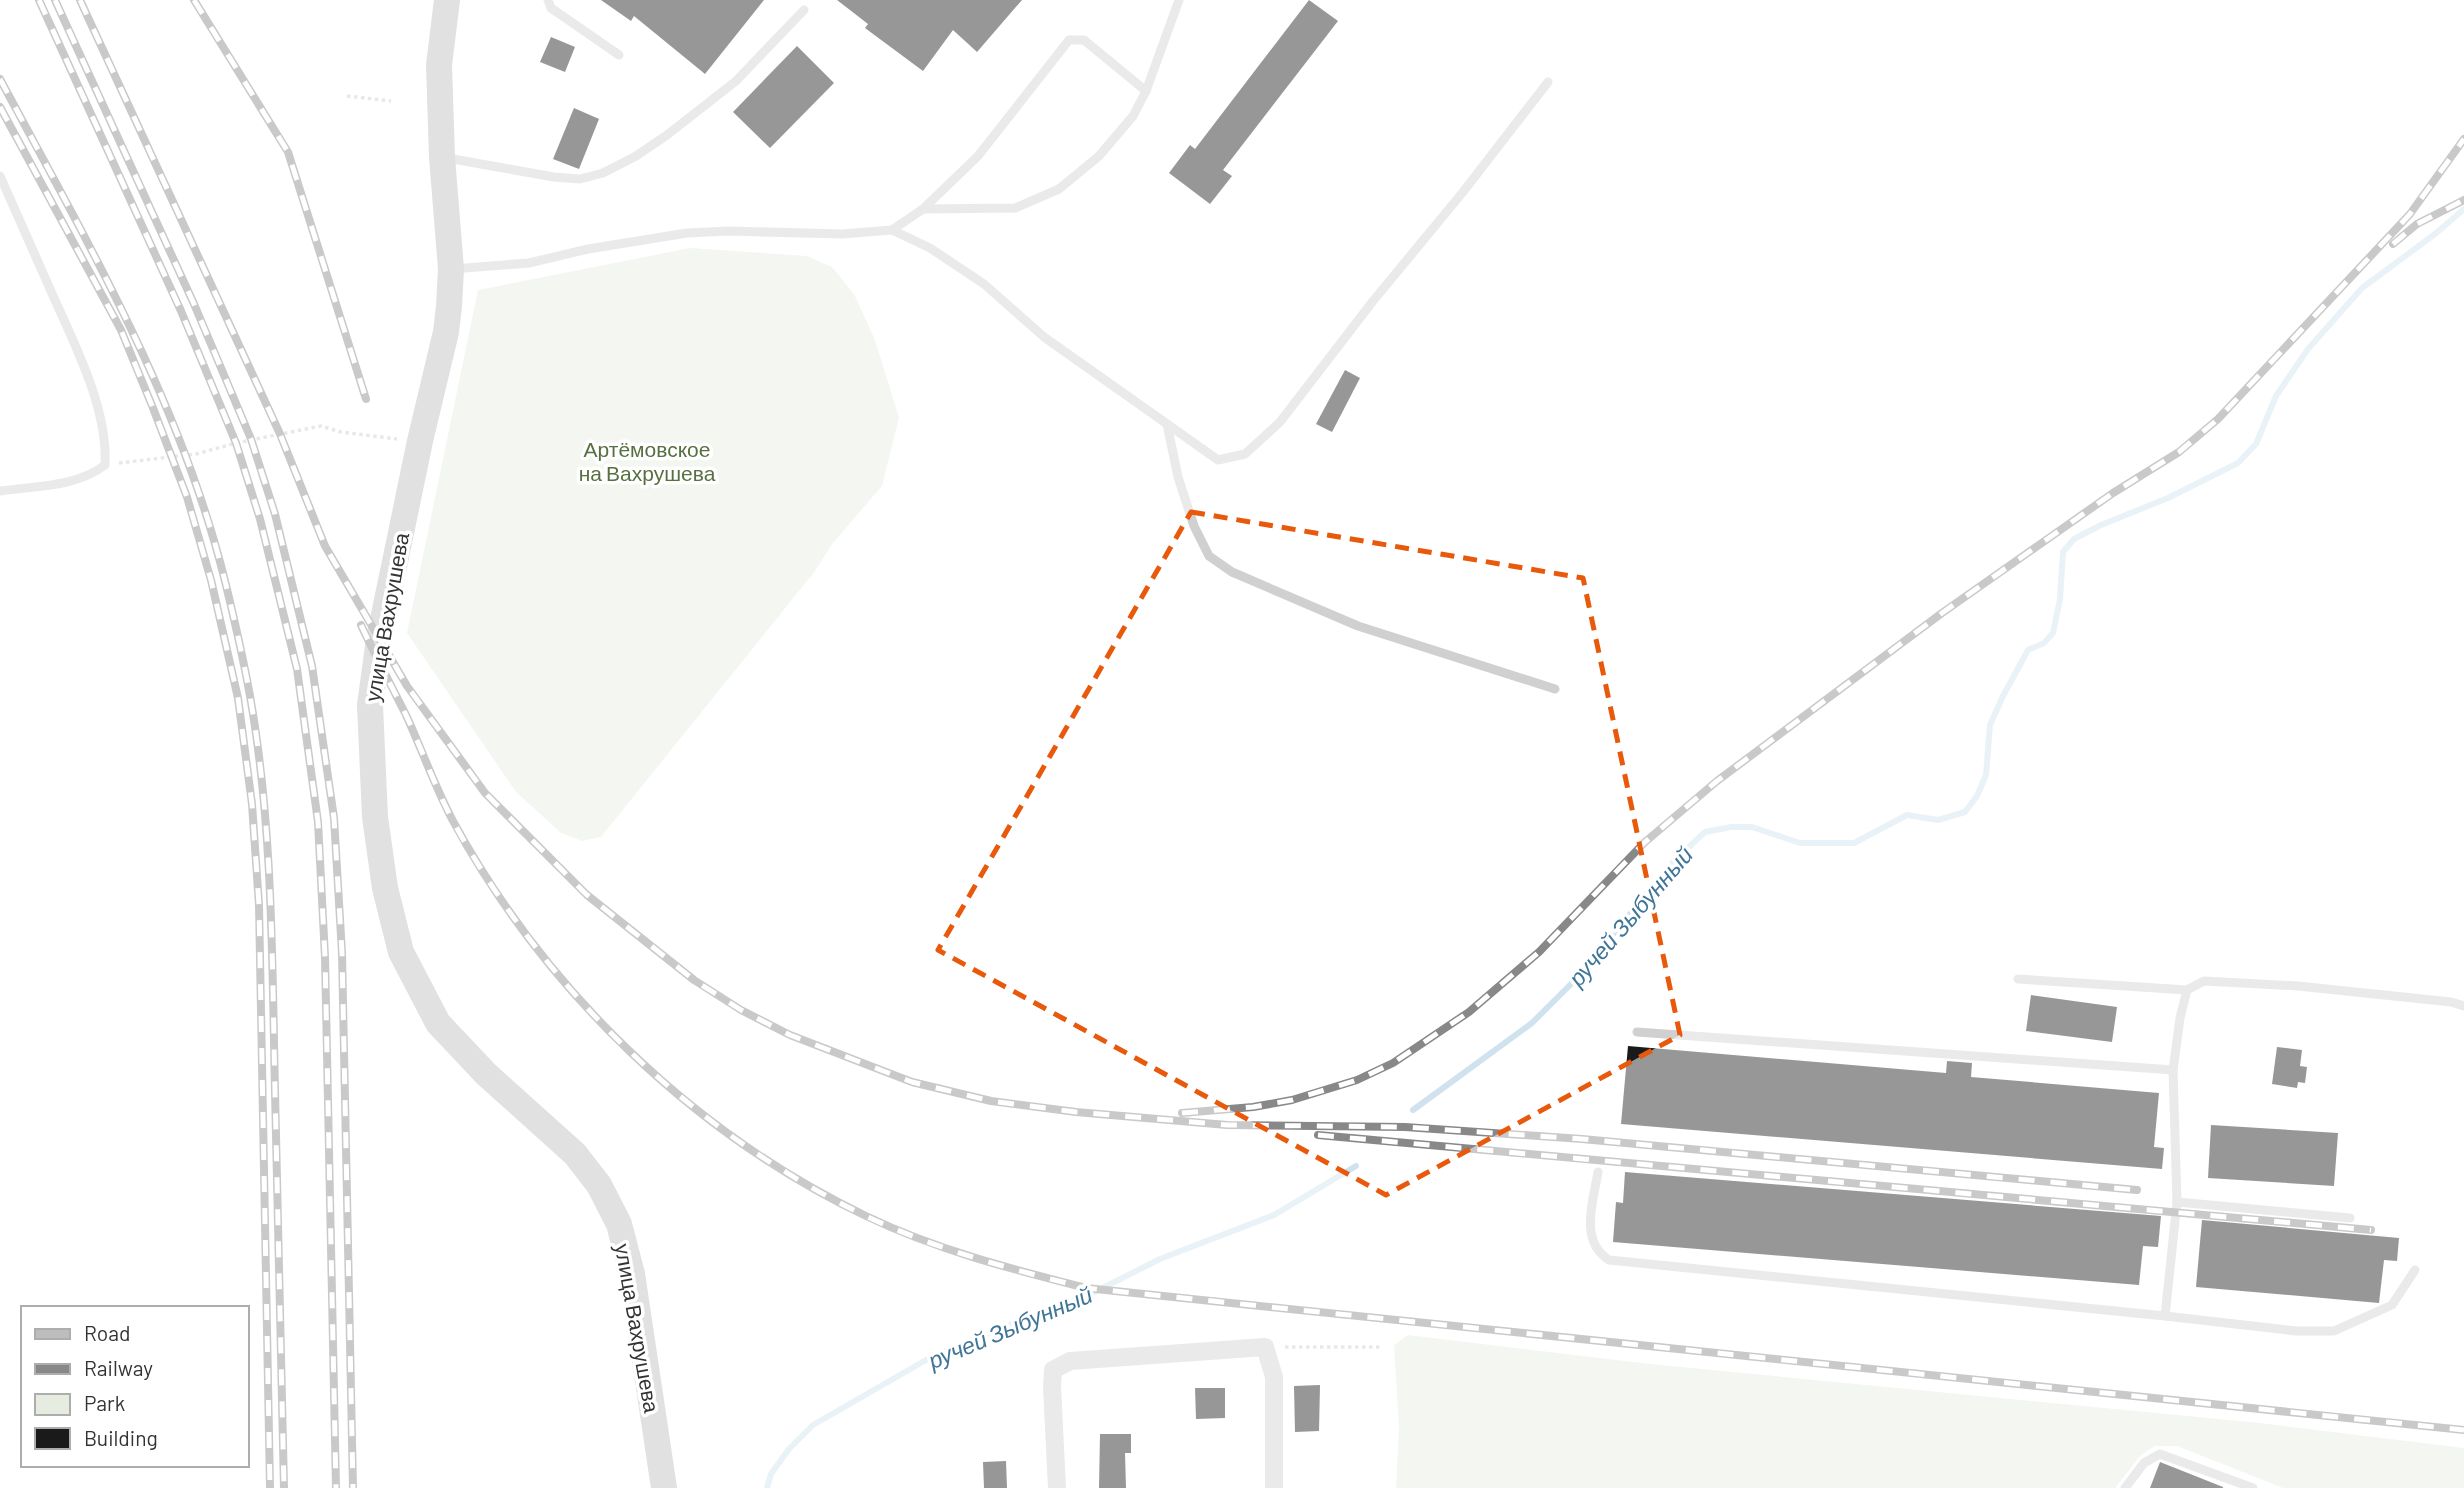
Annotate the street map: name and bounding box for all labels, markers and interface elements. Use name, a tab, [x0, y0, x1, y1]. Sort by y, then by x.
park label: Артёмовское на Вахрушева	[579, 436, 716, 485]
street label: улица Вахрушева	[359, 530, 413, 703]
water label: ручей Зыбунный	[1561, 840, 1698, 992]
street label: улица Вахрушева	[611, 1242, 665, 1415]
water label: ручей Зыбунный	[923, 1280, 1096, 1375]
legend	[21, 1306, 248, 1467]
text: Road	[84, 1320, 130, 1345]
text: Railway	[84, 1355, 153, 1380]
text: Park	[84, 1390, 125, 1415]
text: Building	[84, 1425, 158, 1450]

